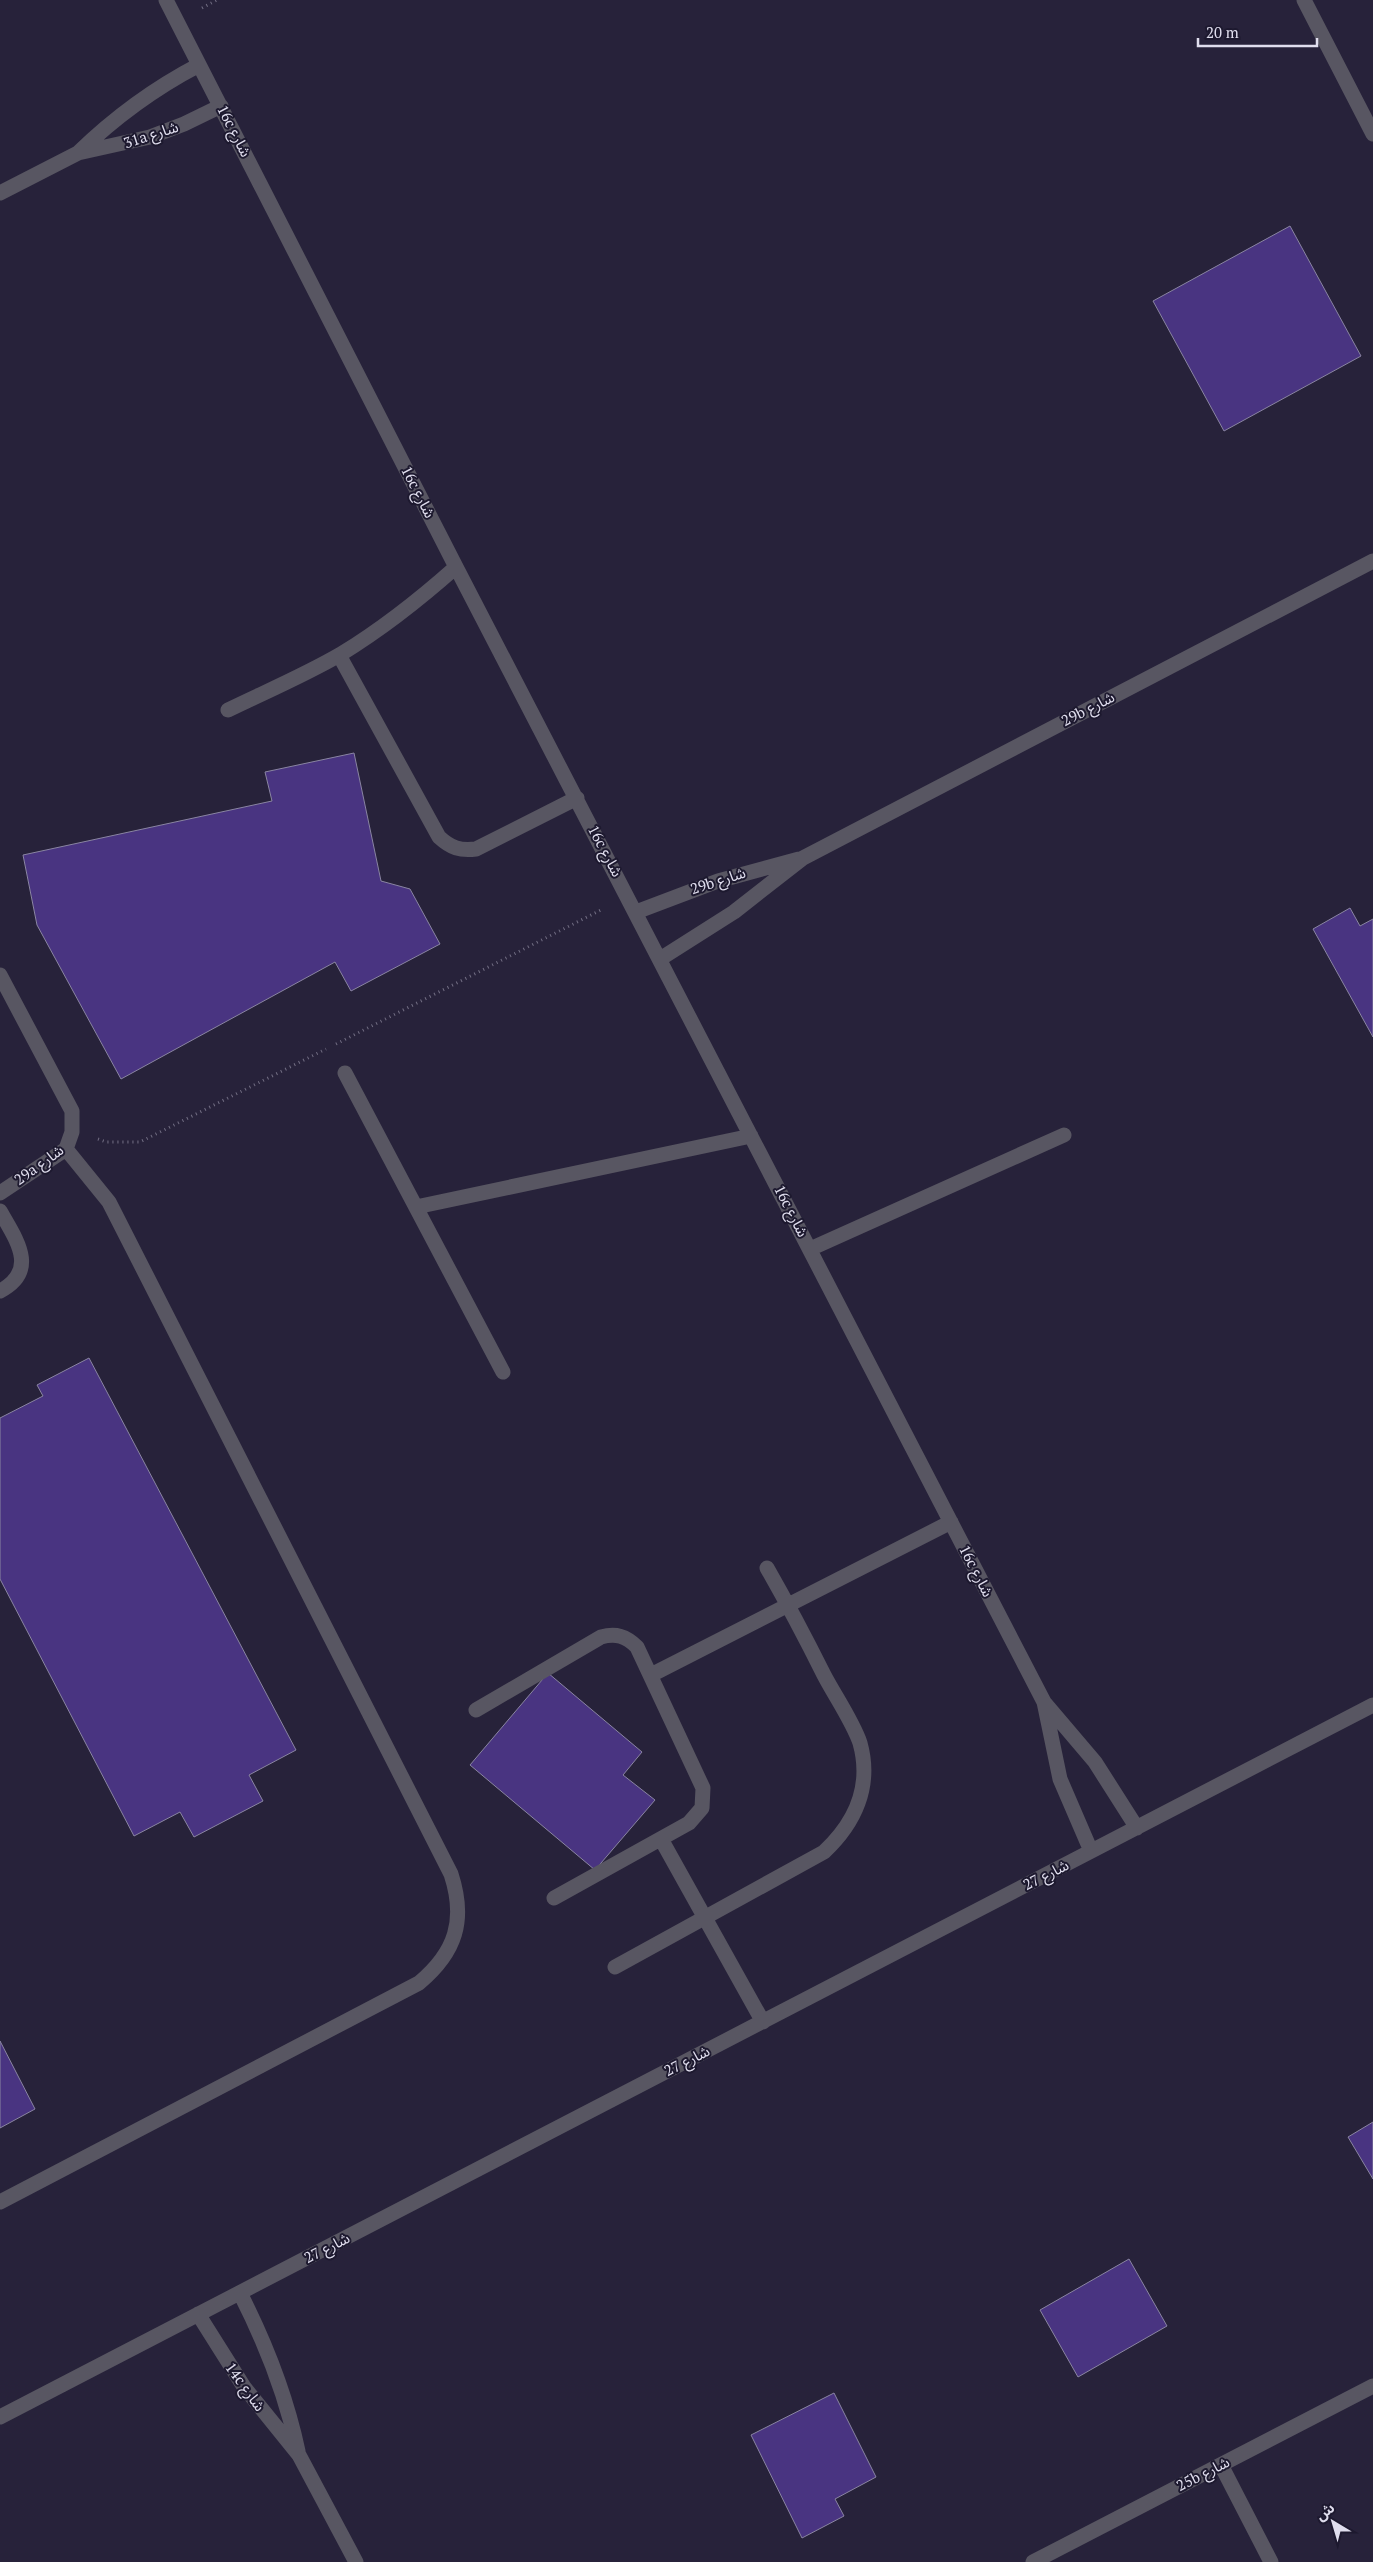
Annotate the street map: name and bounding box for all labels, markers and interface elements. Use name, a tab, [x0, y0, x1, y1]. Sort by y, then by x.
scale bar	[1198, 15, 1317, 47]
text: 20 m	[1206, 22, 1239, 42]
street label: 16c شارع	[211, 101, 257, 162]
street label: 31a شارع	[121, 116, 182, 155]
street label: 16c شارع	[395, 462, 441, 523]
street label: 29b شارع	[1058, 686, 1119, 733]
street label: 16c شارع	[581, 821, 628, 882]
street label: 29b شارع	[687, 862, 749, 901]
street label: 29a شارع	[10, 1139, 69, 1191]
street label: 16c شارع	[768, 1181, 814, 1242]
street label: 16c شارع	[953, 1541, 999, 1602]
street label: شارع 27	[1019, 1854, 1073, 1897]
street label: شارع 27	[660, 2040, 714, 2083]
street label: شارع 27	[300, 2227, 354, 2270]
street label: 14c شارع	[219, 2358, 270, 2417]
street label: 25b شارع	[1173, 2451, 1234, 2498]
north arrow	[1308, 2497, 1358, 2547]
text: ش	[1311, 2498, 1338, 2525]

